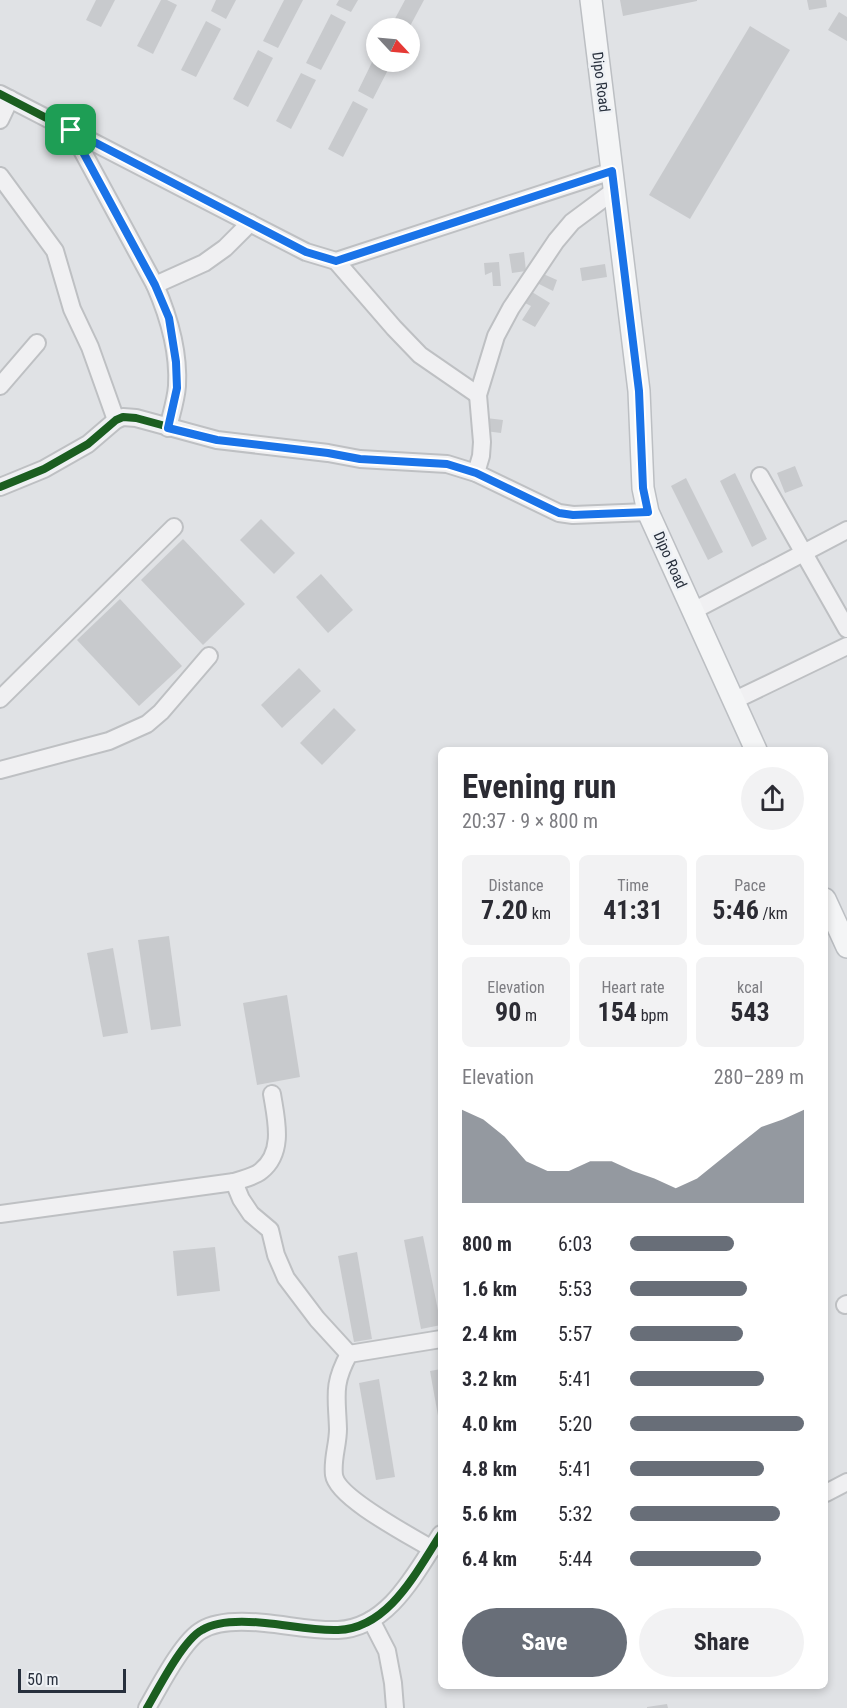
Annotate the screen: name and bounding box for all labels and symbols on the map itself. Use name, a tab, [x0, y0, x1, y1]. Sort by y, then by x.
north arrow	[366, 18, 420, 72]
street label: Dipo Road	[588, 51, 614, 113]
pin	[45, 104, 96, 155]
street label: Dipo Road	[649, 529, 691, 591]
scale bar	[18, 1666, 126, 1694]

